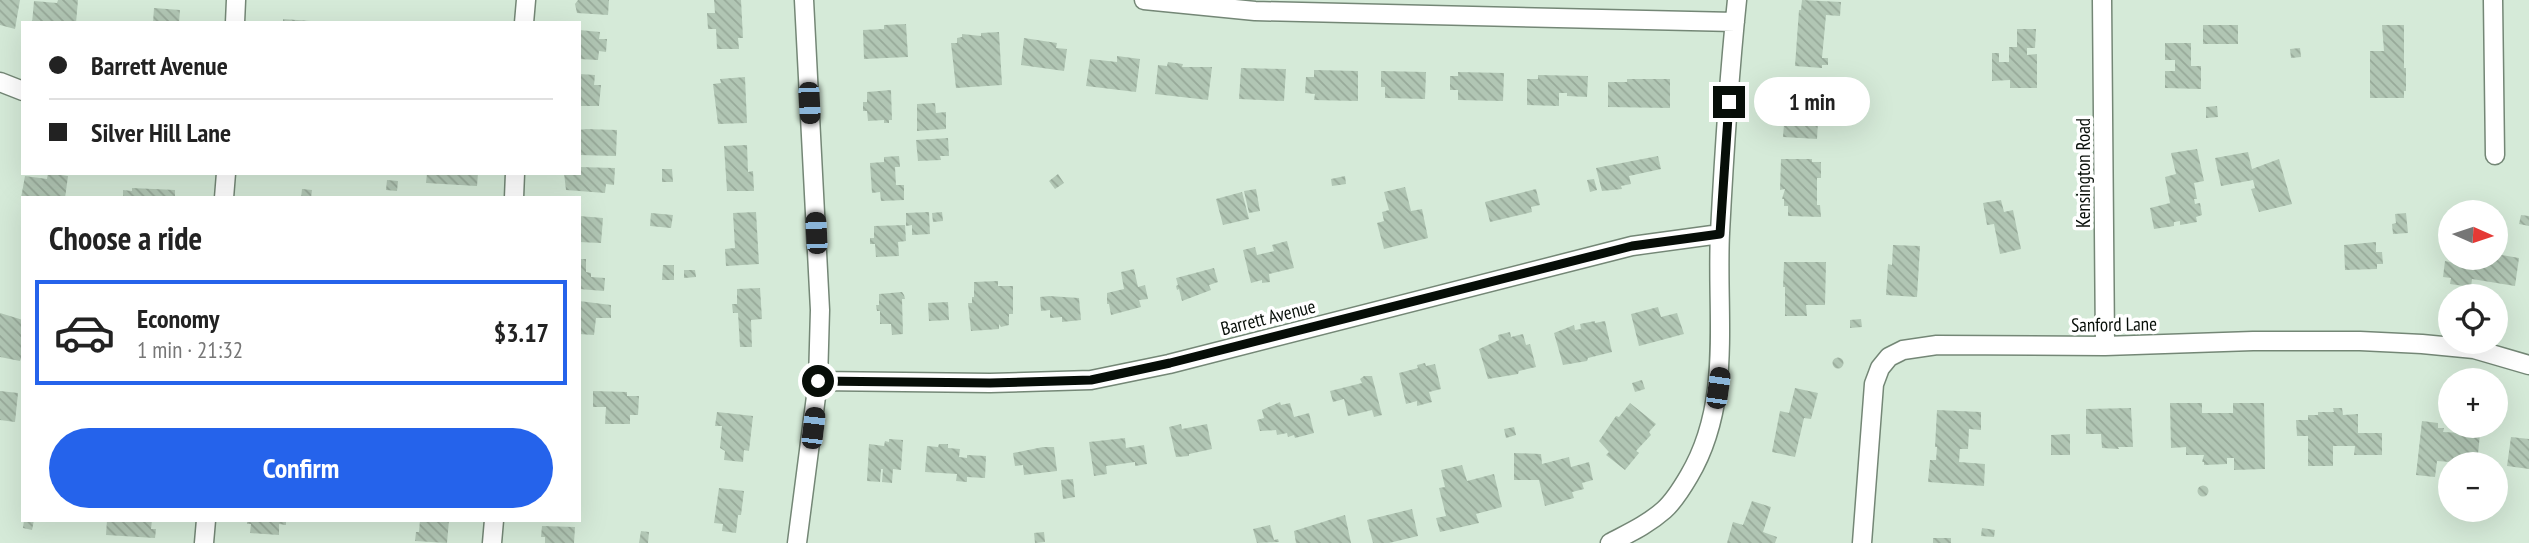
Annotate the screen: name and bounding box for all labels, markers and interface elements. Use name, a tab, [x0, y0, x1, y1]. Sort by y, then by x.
text: Barrett Avenue	[91, 49, 228, 82]
callout: 1 min	[1754, 78, 1869, 126]
car	[798, 81, 821, 125]
route end	[1713, 86, 1745, 118]
text: 1 min	[1789, 87, 1835, 116]
text: Silver Hill Lane	[91, 116, 231, 149]
street label: Kensington Road	[2071, 118, 2095, 228]
north arrow	[2438, 200, 2508, 270]
map controls	[2438, 200, 2508, 522]
car	[805, 211, 828, 255]
text: Choose a ride	[49, 217, 202, 259]
button: locate	[2438, 284, 2508, 354]
street label: Barrett Avenue	[1218, 294, 1318, 340]
icon: car	[53, 301, 116, 364]
text: Economy	[137, 302, 219, 335]
street label: Sanford Lane	[2071, 311, 2157, 337]
text: $3.17	[494, 316, 549, 349]
text: 1 min · 21:32	[137, 335, 243, 364]
route start	[802, 365, 834, 397]
car	[1705, 366, 1732, 410]
button: +	[2438, 368, 2508, 438]
car	[801, 406, 826, 450]
button: Confirm	[49, 428, 553, 508]
button: −	[2438, 452, 2508, 522]

